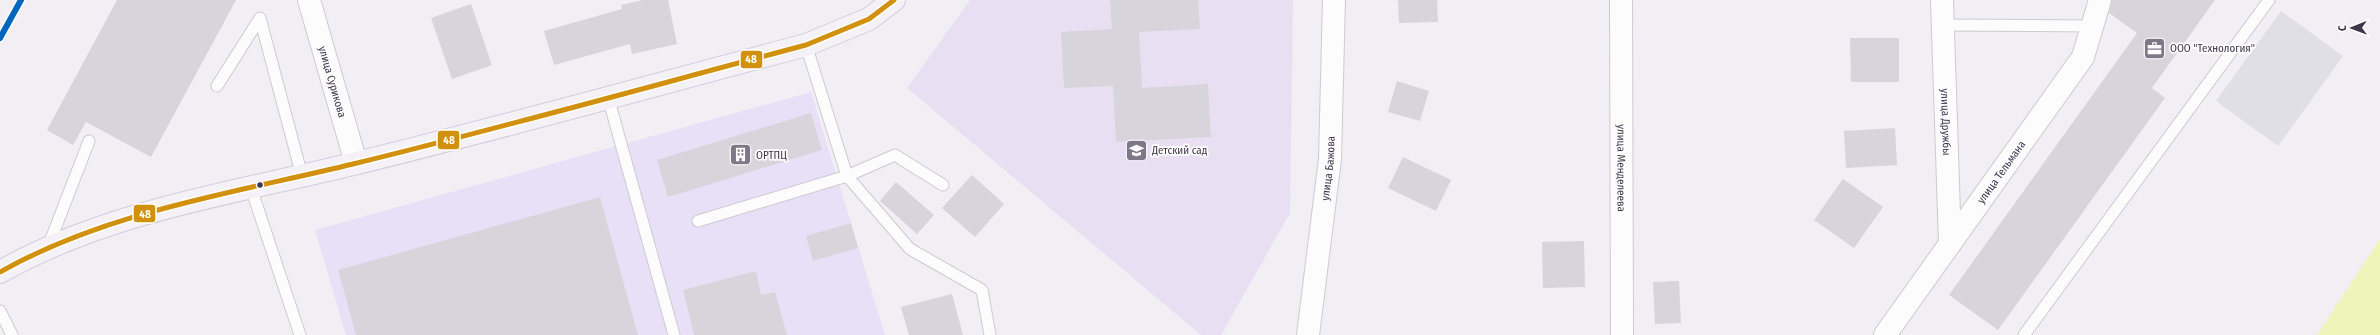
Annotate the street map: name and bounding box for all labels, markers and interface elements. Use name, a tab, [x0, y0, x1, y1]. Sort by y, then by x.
north arrow	[2332, 8, 2372, 48]
text: С	[2336, 25, 2349, 31]
office icon: ООО "Технология"	[2141, 35, 2167, 61]
place label: ООО "Технология"	[2170, 42, 2255, 55]
street label: улица Сурикова	[316, 45, 349, 119]
line badge: 48	[740, 50, 763, 69]
text: 48	[745, 53, 757, 66]
street label: улица Дружбы	[1938, 88, 1953, 156]
street label: улица Менделеева	[1614, 124, 1628, 212]
line badge: 48	[437, 130, 460, 150]
text: 48	[443, 134, 455, 147]
street label: улица Бажова	[1319, 136, 1338, 201]
school or university icon: Детский сад	[1123, 137, 1149, 163]
street label: улица Тельмана	[1975, 138, 2028, 206]
building icon: ОРТПЦ	[727, 142, 753, 168]
place label: Детский сад	[1151, 144, 1208, 157]
place label: ОРТПЦ	[756, 149, 787, 162]
unlabelled marker	[255, 180, 265, 190]
line badge: 48	[133, 204, 156, 223]
text: 48	[139, 208, 151, 221]

